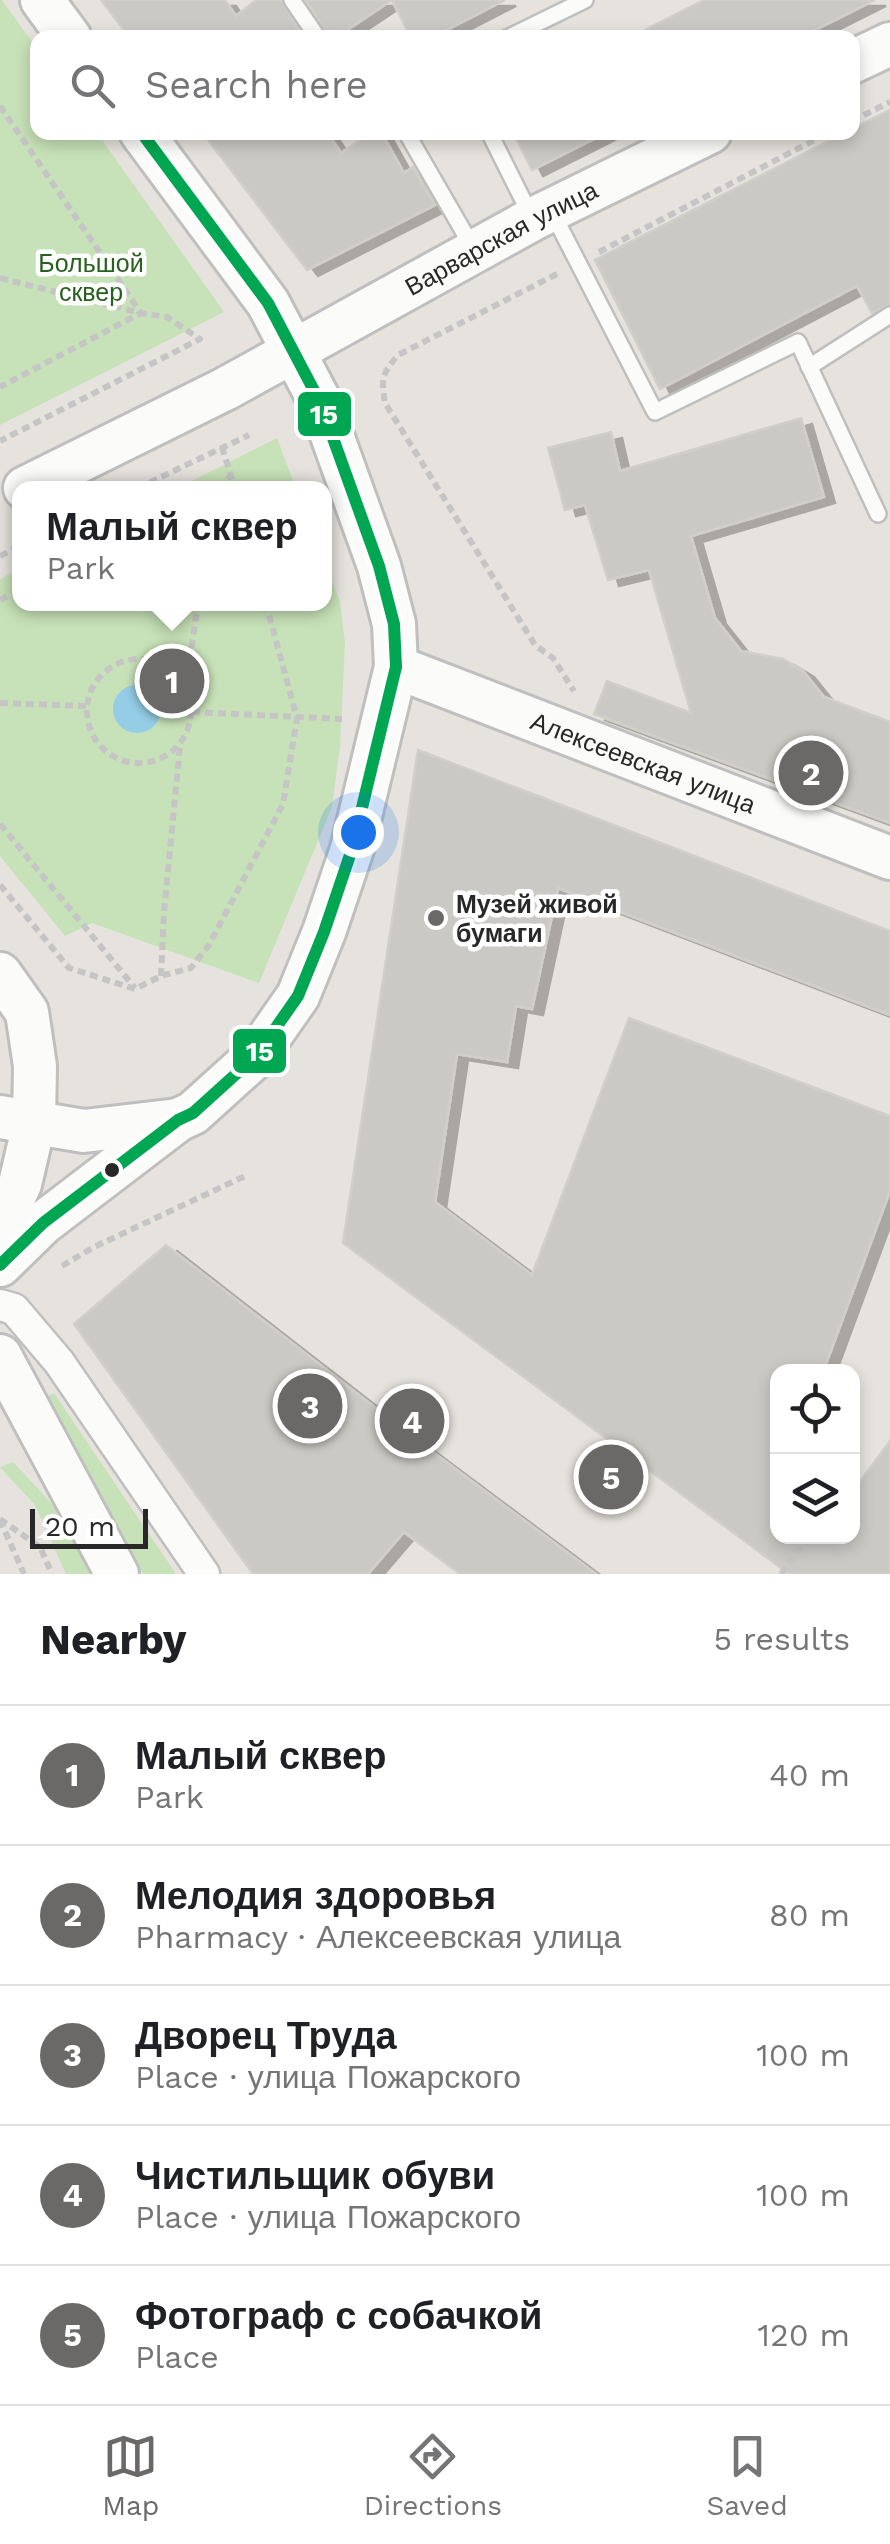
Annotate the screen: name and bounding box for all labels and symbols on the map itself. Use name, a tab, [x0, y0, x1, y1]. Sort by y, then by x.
street label: Варварская улица	[400, 175, 602, 301]
park label: Большой сквер	[38, 249, 144, 307]
line badge: 15	[296, 390, 353, 438]
text: 15	[310, 398, 338, 431]
pin: 1	[140, 644, 204, 718]
street label: Алексеевская улица	[527, 706, 760, 819]
pin: 2	[778, 736, 844, 810]
your location	[333, 807, 384, 858]
place label: Музей живой бумаги	[456, 890, 618, 948]
marker: Музей живой бумаги	[425, 907, 447, 929]
line badge: 15	[231, 1027, 288, 1075]
text: 15	[246, 1035, 274, 1068]
unlabelled marker	[102, 1160, 122, 1180]
pin: 3	[278, 1368, 342, 1444]
pin: 4	[380, 1384, 444, 1458]
pin: 5	[578, 1440, 644, 1514]
scale bar	[30, 1504, 148, 1548]

